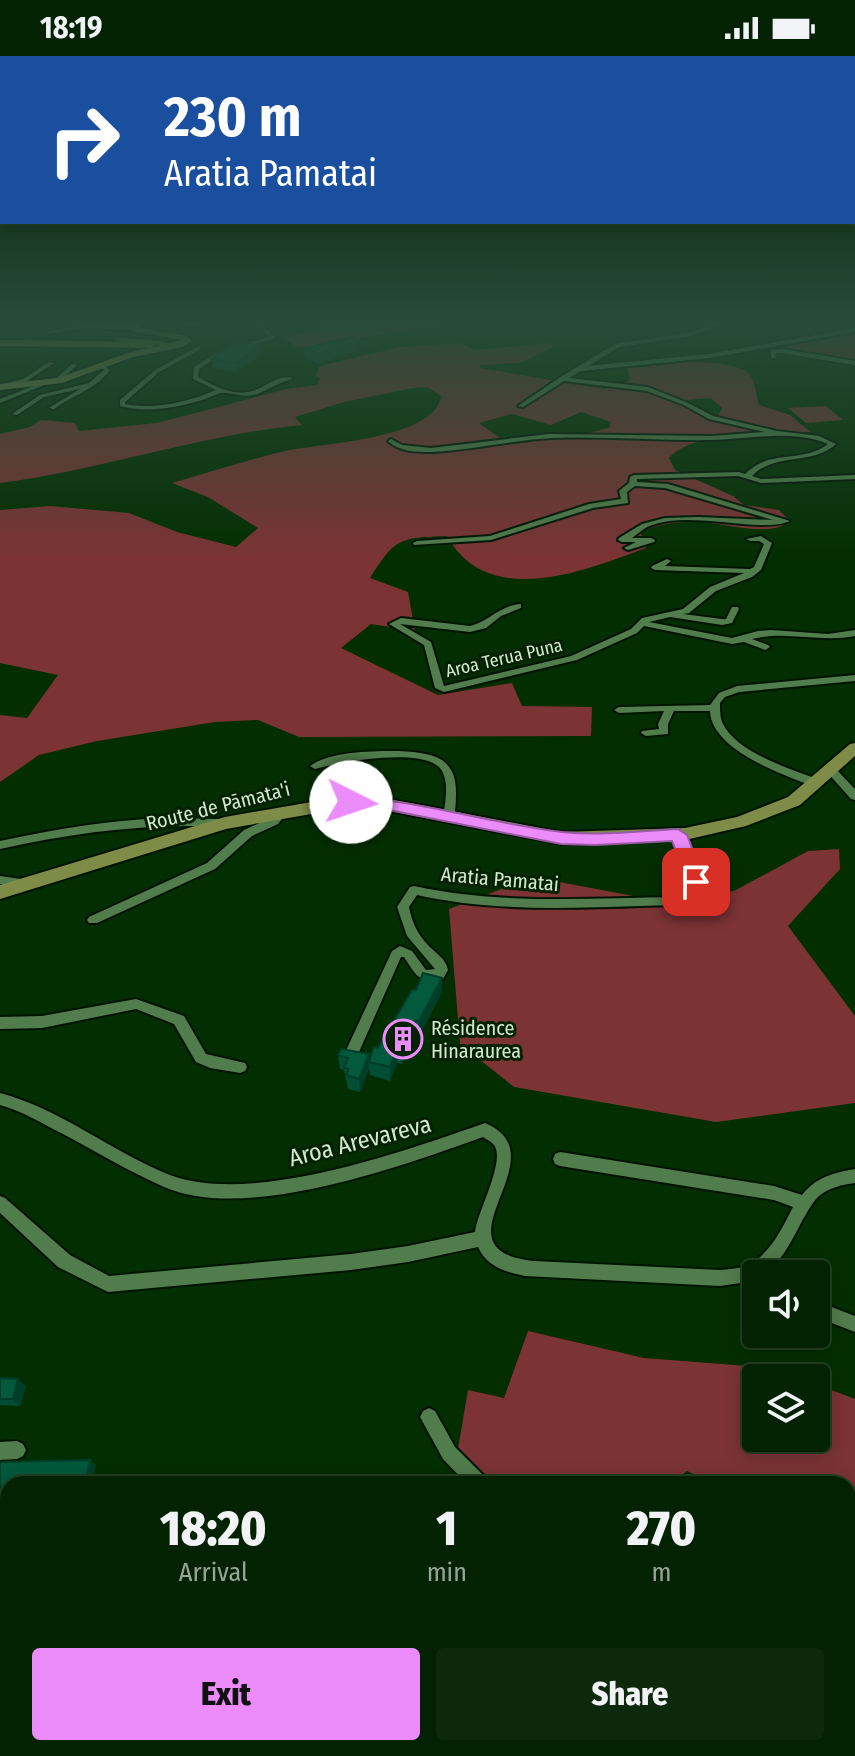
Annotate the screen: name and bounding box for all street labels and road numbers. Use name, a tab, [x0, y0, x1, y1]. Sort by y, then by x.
street label: Aroa Terua Puna	[443, 634, 565, 682]
street label: Route de Pāmata'i	[144, 777, 292, 835]
street label: Aratia Pamatai	[440, 862, 560, 896]
street label: Aroa Arevareva	[286, 1110, 434, 1172]

